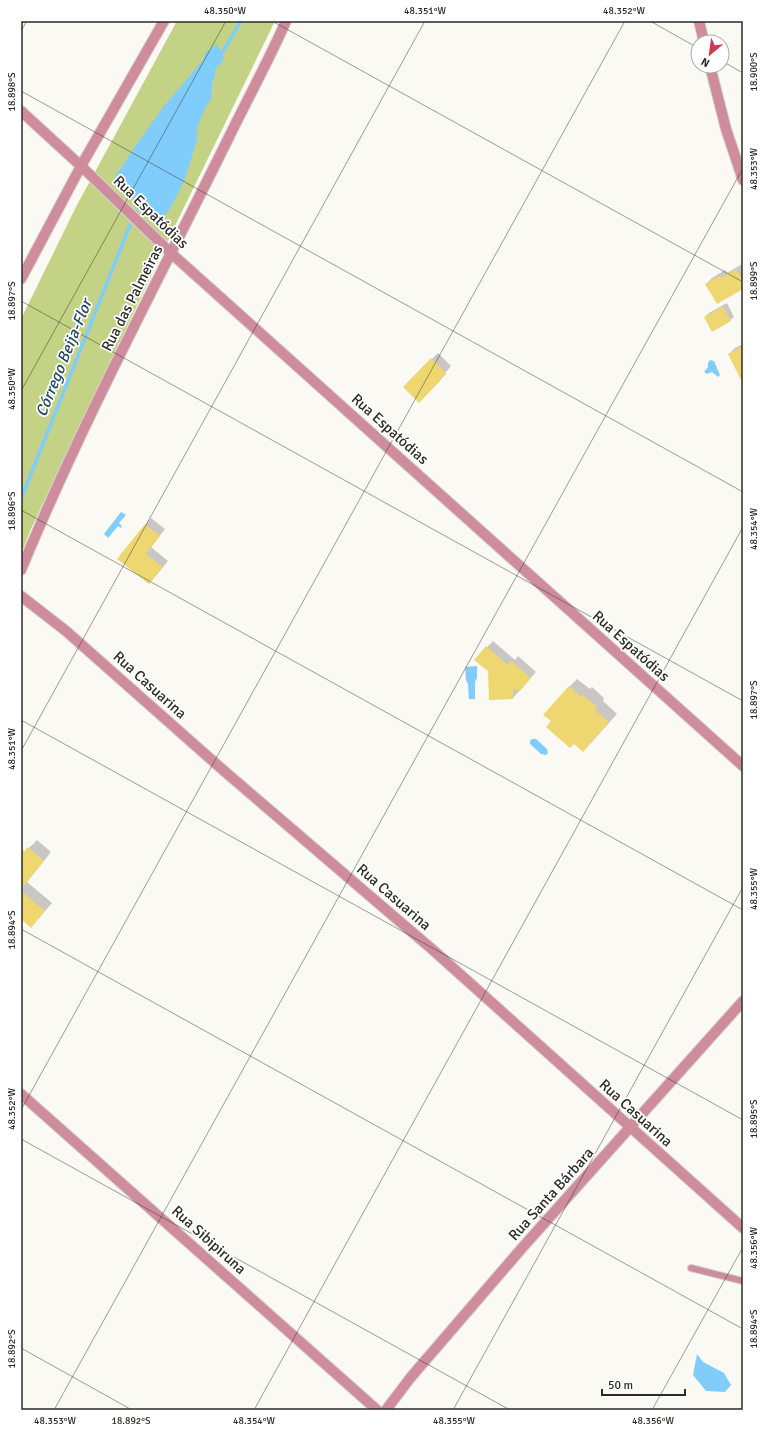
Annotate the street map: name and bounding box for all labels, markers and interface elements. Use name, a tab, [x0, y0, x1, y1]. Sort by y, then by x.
text: 48.350°W	[204, 5, 246, 17]
text: 48.351°W	[404, 5, 446, 17]
text: 48.352°W	[603, 5, 645, 17]
north arrow	[690, 34, 730, 74]
text: 18.900°S	[748, 52, 760, 91]
text: N	[699, 55, 712, 70]
text: 18.898°S	[6, 72, 18, 111]
text: 48.353°W	[748, 148, 760, 190]
street label: Rua Espatódias	[110, 172, 193, 253]
street label: Rua das Palmeiras	[98, 242, 167, 354]
text: 18.899°S	[748, 261, 760, 300]
text: 18.897°S	[6, 281, 18, 320]
water label: Córrego Beija-Flor	[31, 294, 97, 420]
text: 48.350°W	[6, 368, 18, 410]
street label: Rua Espatódias	[348, 390, 432, 469]
text: 18.896°S	[6, 491, 18, 530]
text: 48.354°W	[748, 508, 760, 550]
street label: Rua Espatódias	[589, 607, 673, 686]
street label: Rua Casuarina	[110, 647, 190, 723]
text: 18.897°S	[748, 680, 760, 719]
text: 48.351°W	[6, 728, 18, 770]
street label: Rua Casuarina	[353, 860, 435, 934]
text: 48.355°W	[748, 868, 760, 910]
text: 18.894°S	[6, 910, 18, 949]
street label: Rua Casuarina	[596, 1075, 676, 1151]
text: 48.352°W	[6, 1088, 18, 1130]
text: 18.895°S	[748, 1099, 760, 1138]
street label: Rua Santa Bárbara	[505, 1144, 597, 1244]
street label: Rua Sibipiruna	[168, 1202, 250, 1278]
text: 48.356°W	[748, 1227, 760, 1269]
text: 18.894°S	[748, 1309, 760, 1348]
text: 18.892°S	[6, 1329, 18, 1368]
scale bar	[602, 1371, 685, 1397]
text: 50 m	[608, 1378, 633, 1393]
text: 48.353°W	[34, 1415, 76, 1427]
text: 18.892°S	[112, 1415, 151, 1427]
text: 48.354°W	[233, 1415, 275, 1427]
text: 48.355°W	[433, 1415, 475, 1427]
text: 48.356°W	[632, 1415, 674, 1427]

